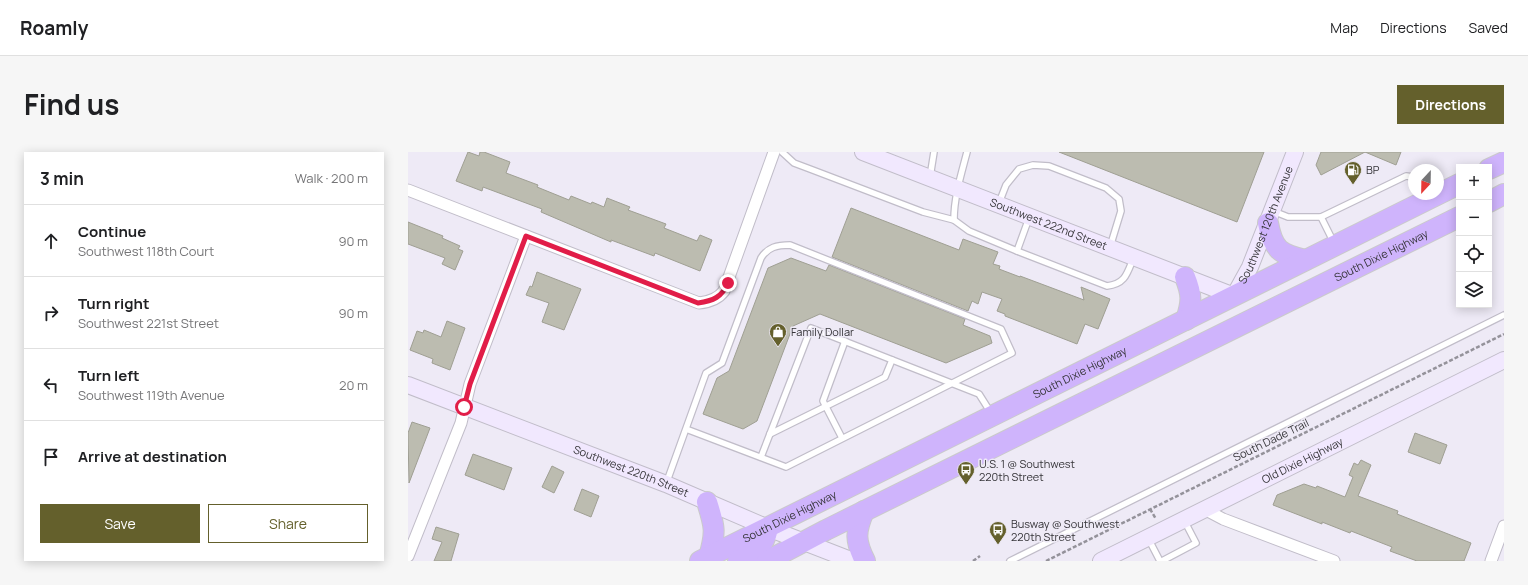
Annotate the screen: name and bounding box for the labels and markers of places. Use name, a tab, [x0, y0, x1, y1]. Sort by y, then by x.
fuel station icon: BP	[1343, 160, 1363, 185]
place label: BP	[1366, 162, 1380, 177]
shop icon: Family Dollar	[768, 322, 788, 347]
place label: Family Dollar	[791, 324, 854, 339]
place label: U.S. 1 @ Southwest 220th Street	[979, 456, 1075, 484]
bus stop icon: U.S. 1 @ Southwest 220th Street	[956, 460, 976, 485]
place label: Busway @ Southwest 220th Street	[1011, 516, 1119, 544]
bus stop icon: Busway @ Southwest 220th Street	[988, 520, 1008, 545]

